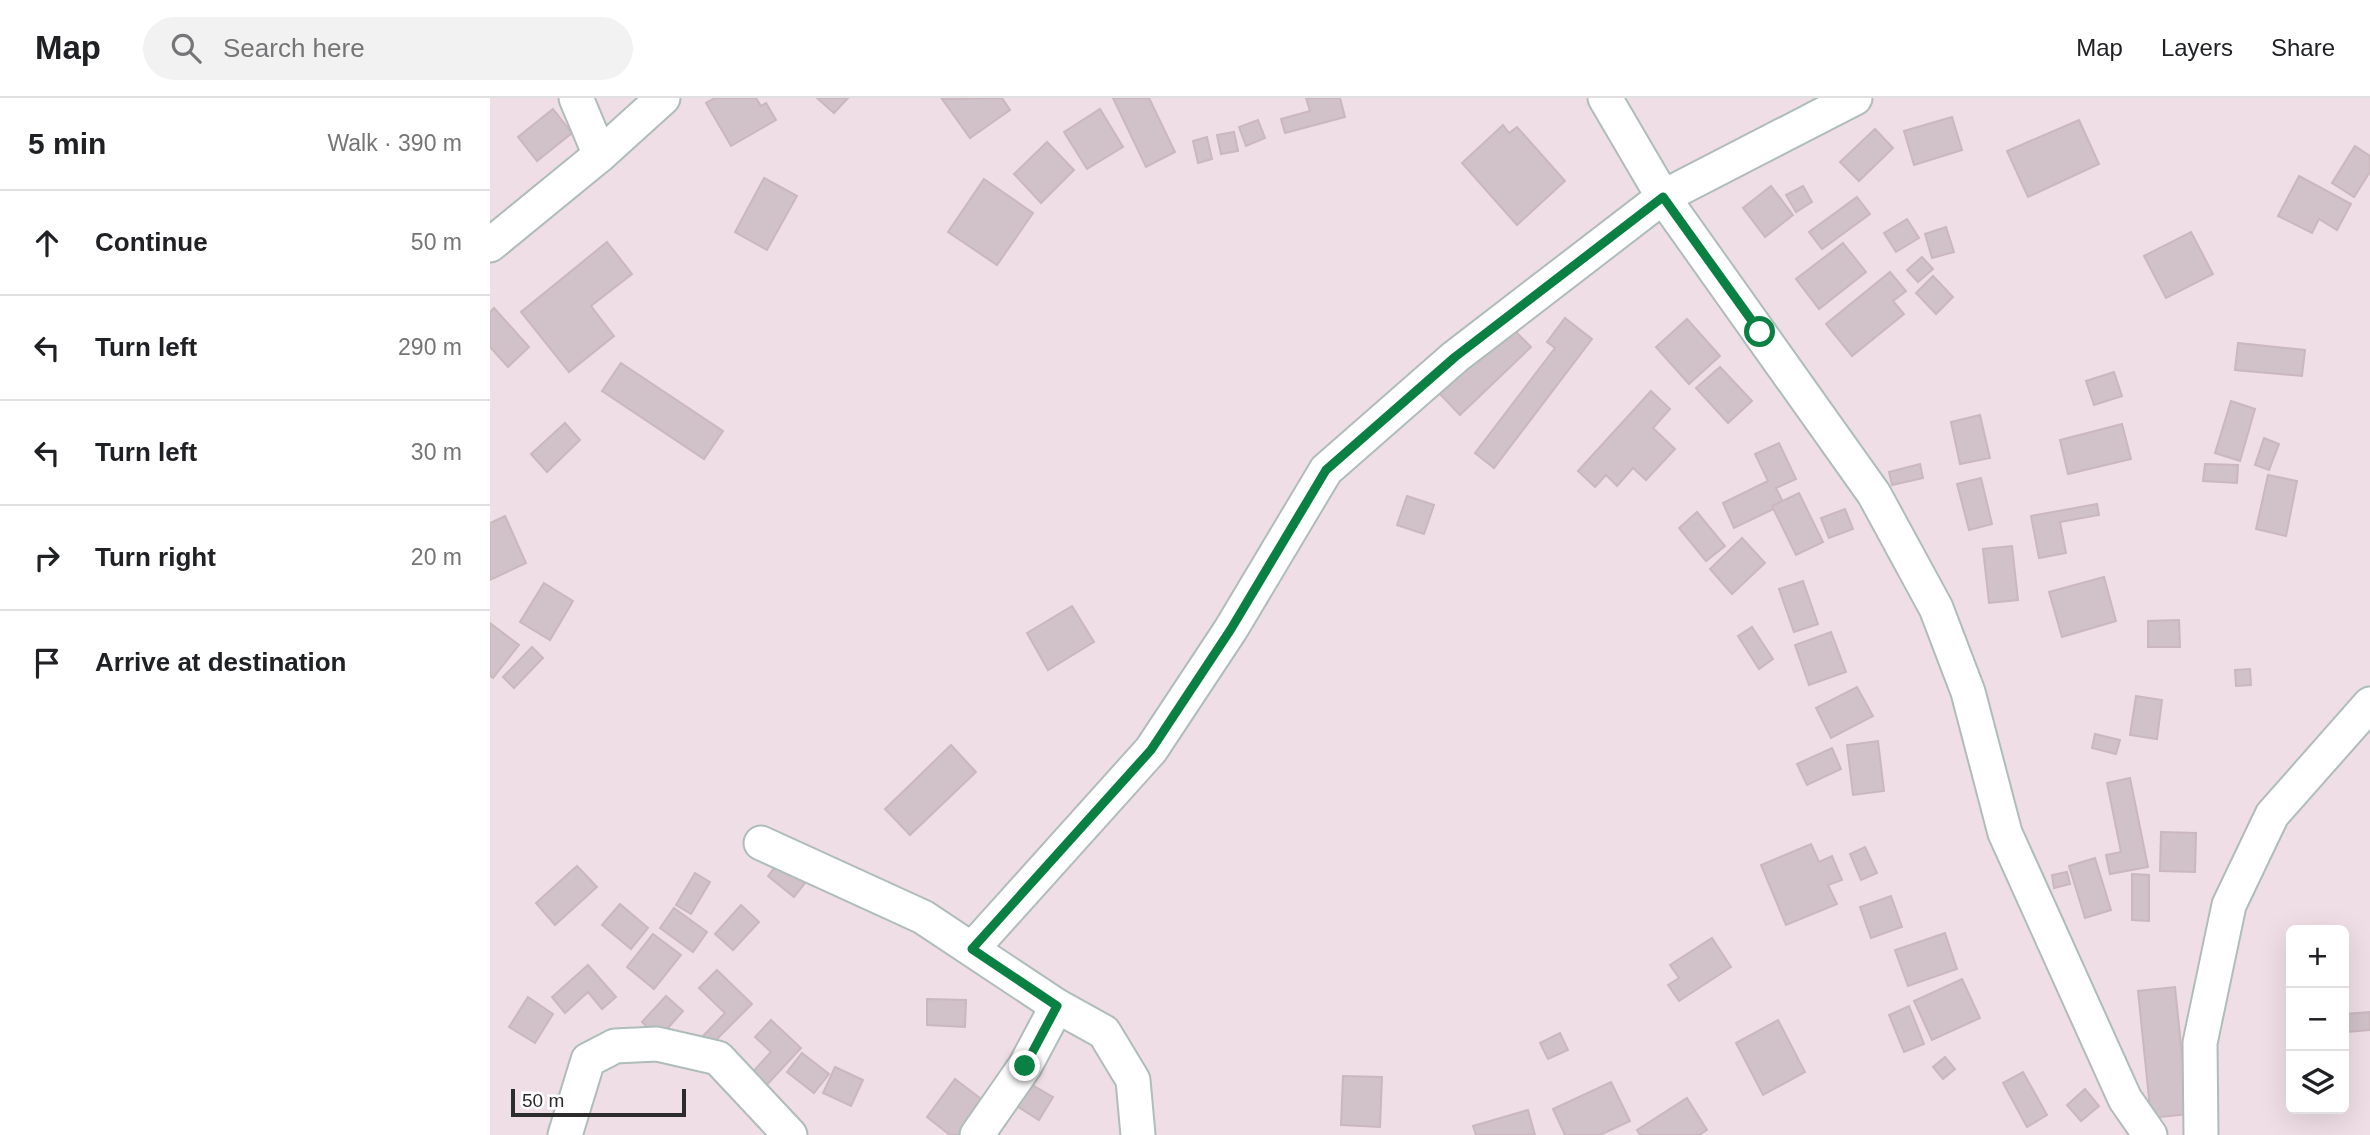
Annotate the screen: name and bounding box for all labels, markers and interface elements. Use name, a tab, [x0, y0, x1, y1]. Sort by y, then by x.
search box	[143, 17, 633, 80]
text: Map	[35, 29, 101, 66]
icon: search	[167, 29, 205, 67]
text: Search here	[223, 33, 365, 63]
text: Map	[2076, 34, 2123, 61]
text: Layers	[2161, 34, 2233, 61]
text: Share	[2271, 34, 2335, 61]
text: 5 min	[28, 127, 106, 160]
text: Walk · 390 m	[327, 130, 462, 156]
icon: ahead	[28, 224, 66, 262]
text: Continue	[95, 227, 208, 257]
text: 50 m	[411, 229, 462, 255]
route start	[1744, 316, 1775, 347]
icon: left	[28, 329, 66, 367]
text: Turn left	[95, 332, 197, 362]
text: 290 m	[398, 334, 462, 360]
icon: left	[28, 434, 66, 472]
text: Turn left	[95, 437, 197, 467]
text: 30 m	[411, 439, 462, 465]
icon: right	[28, 539, 66, 577]
text: Turn right	[95, 542, 216, 572]
text: 20 m	[411, 544, 462, 570]
icon: arrive	[28, 644, 66, 682]
text: Arrive at destination	[95, 647, 346, 677]
map controls	[2286, 925, 2349, 1114]
button: +	[2286, 925, 2349, 988]
button: −	[2286, 988, 2349, 1051]
route end	[1009, 1050, 1040, 1081]
button: layers	[2286, 1051, 2349, 1114]
scale bar	[511, 1086, 686, 1118]
text: 50 m	[522, 1090, 564, 1111]

